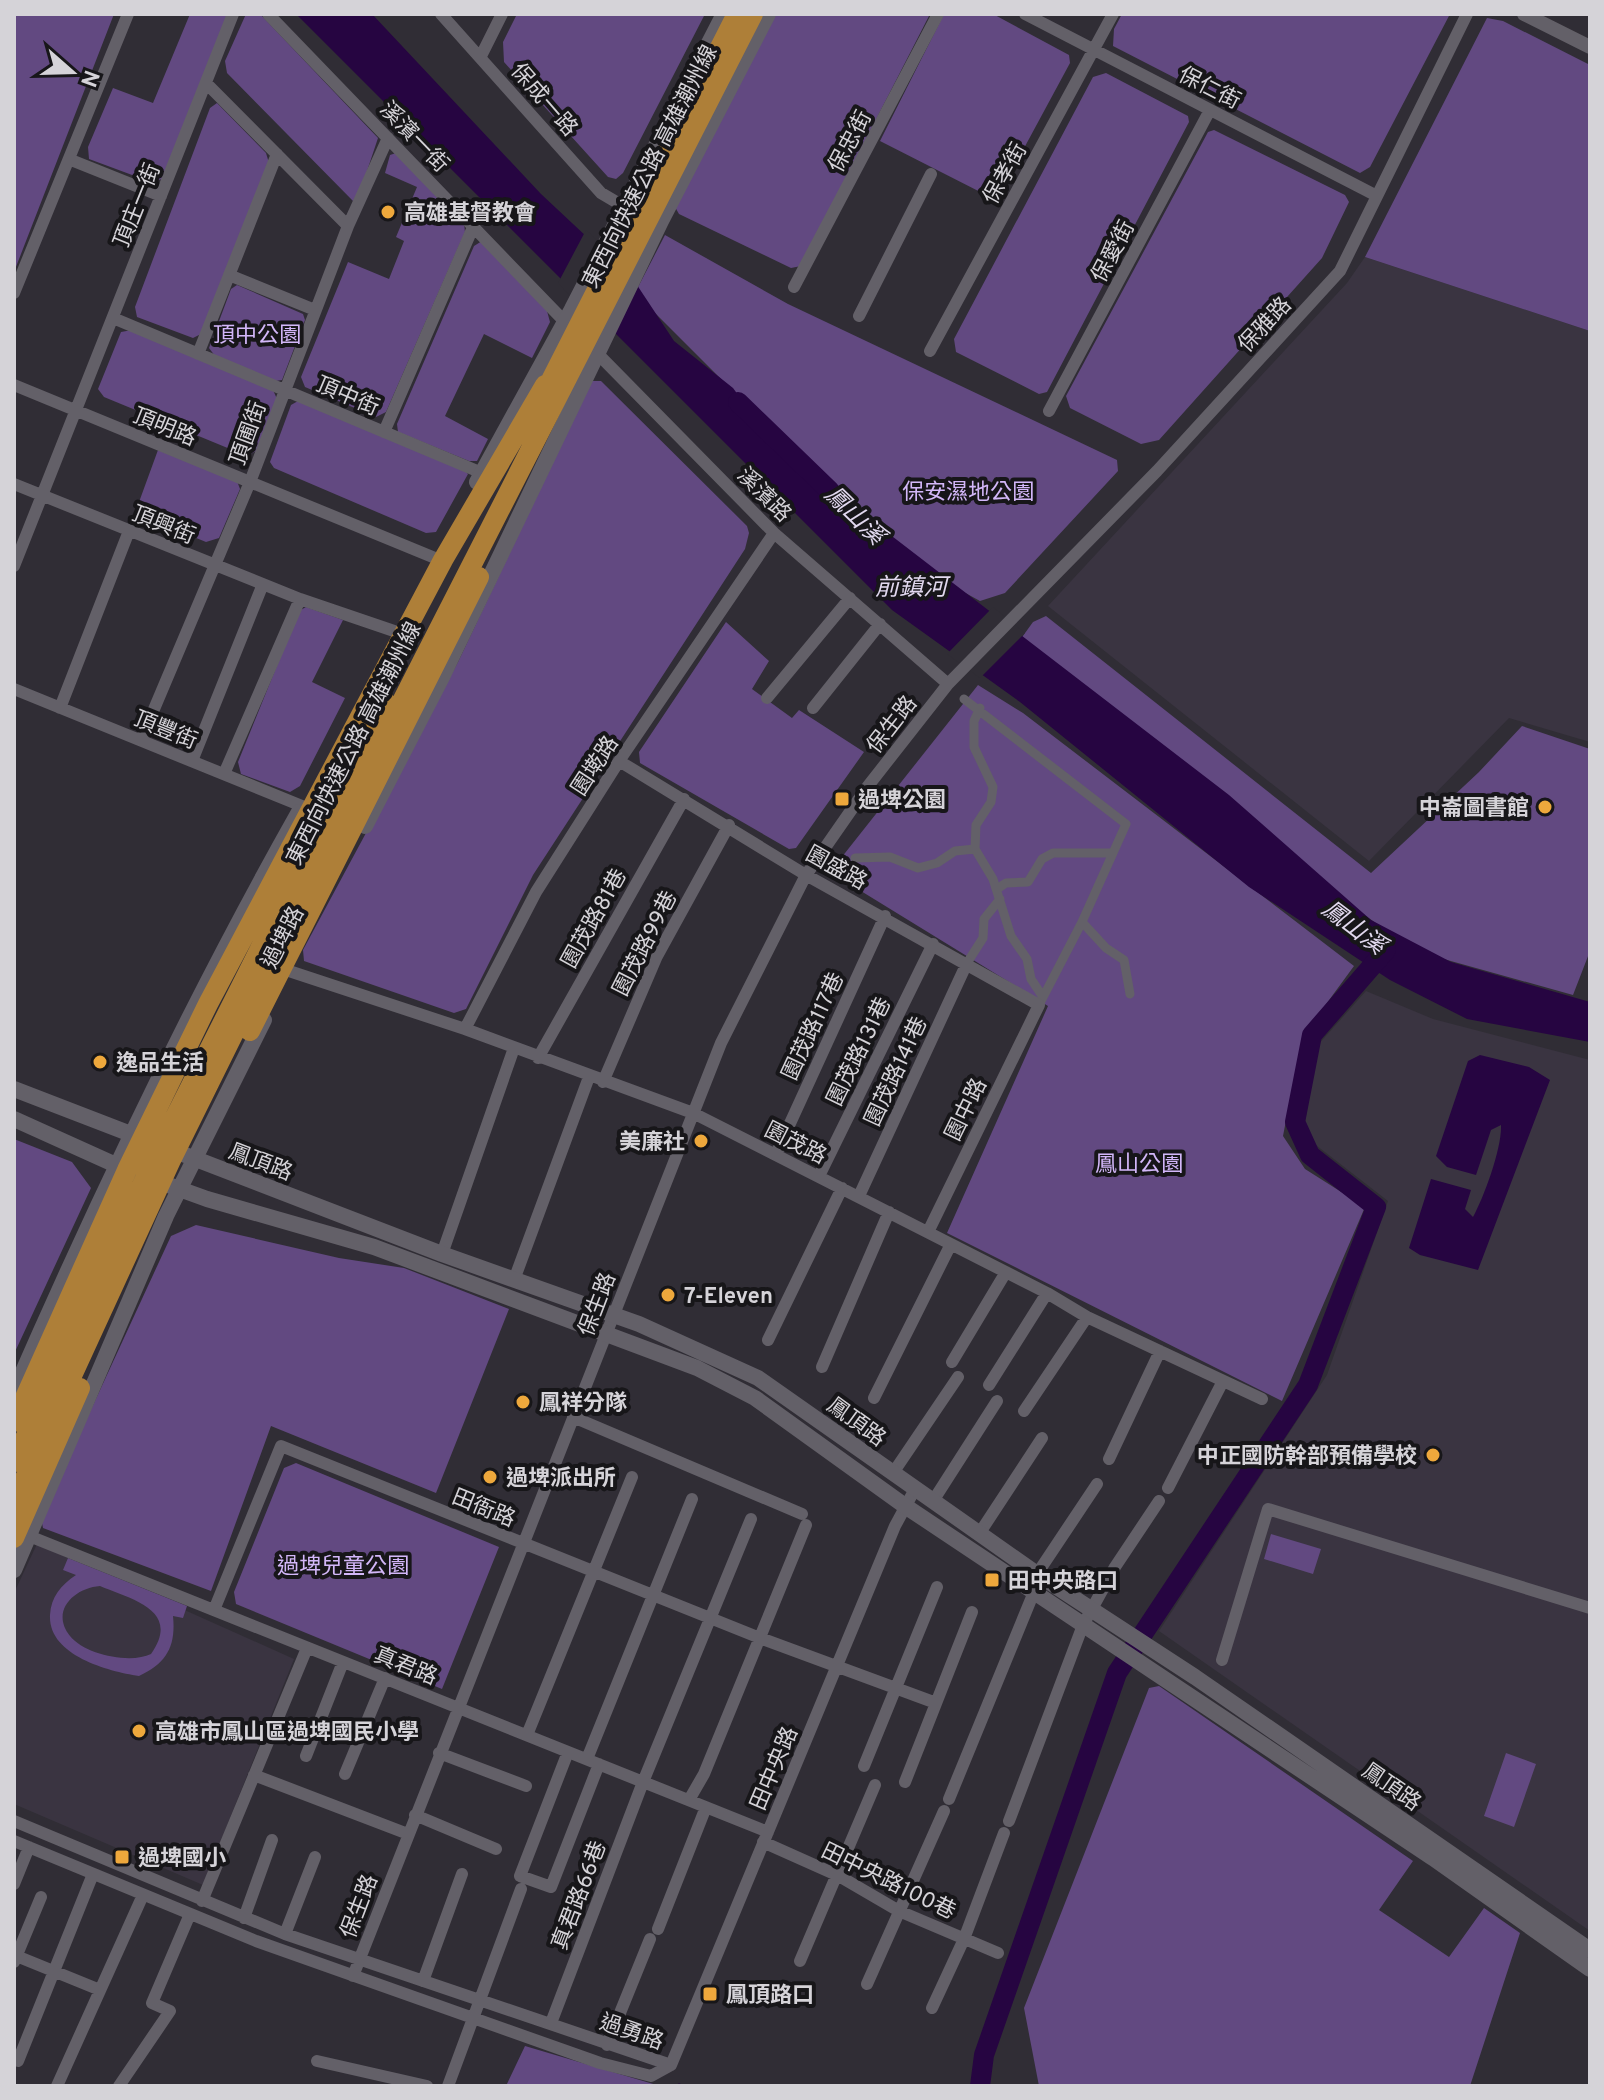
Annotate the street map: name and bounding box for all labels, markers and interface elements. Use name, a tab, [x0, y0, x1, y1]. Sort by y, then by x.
north arrow	[32, 32, 112, 112]
street label: 東西向快速公路 高雄潮州線	[578, 41, 724, 293]
street label: 保成一路	[504, 59, 582, 143]
street label: 保仁街	[1173, 62, 1244, 116]
text: N	[73, 66, 104, 90]
street label: 溪濱一街	[373, 97, 453, 179]
street label: 保忠街	[824, 107, 879, 178]
street label: 保孝街	[978, 139, 1034, 210]
street label: 頂庄一街	[109, 160, 167, 252]
place label: 高雄基督教會	[404, 201, 536, 228]
marker: 高雄基督教會	[379, 203, 397, 221]
street label: 保愛街	[1087, 217, 1142, 288]
street label: 保雅路	[1233, 292, 1298, 359]
park label: 頂中公園	[213, 323, 301, 350]
street label: 頂中街	[311, 372, 383, 423]
street label: 頂圃街	[225, 398, 273, 469]
street label: 頂明路	[128, 403, 200, 453]
street label: 溪濱路	[730, 463, 796, 529]
park label: 保安濕地公園	[902, 480, 1034, 507]
water label: 鳳山溪	[817, 481, 892, 554]
street label: 頂興街	[127, 501, 199, 551]
water label: 前鎮河	[875, 574, 951, 604]
street label: 東西向快速公路 高雄潮州線	[282, 618, 428, 870]
street label: 保生路	[862, 691, 924, 760]
street label: 頂豐街	[129, 706, 201, 756]
street label: 園墘路	[567, 731, 625, 801]
place label: 過埤公園	[858, 788, 946, 815]
marker: 過埤公園	[833, 790, 851, 808]
place label: 中崙圖書館	[1419, 796, 1529, 823]
marker: 中崙圖書館	[1536, 798, 1554, 816]
street label: 園盛路	[800, 841, 871, 897]
street label: 園茂路81巷	[557, 865, 634, 974]
street label: 園茂路99巷	[608, 887, 684, 1001]
water label: 鳳山溪	[1315, 895, 1393, 964]
street label: 過埤路	[257, 903, 311, 974]
street label: 園茂路117巷	[778, 969, 851, 1085]
street label: 園茂路131巷	[822, 993, 898, 1111]
street label: 園茂路141巷	[860, 1013, 934, 1131]
place label: 逸品生活	[116, 1051, 204, 1078]
marker: 逸品生活	[91, 1053, 109, 1071]
street label: 園中路	[941, 1075, 994, 1146]
street label: 園茂路	[759, 1117, 830, 1171]
place label: 美廉社	[619, 1129, 685, 1157]
marker: 美廉社	[692, 1132, 710, 1150]
street label: 鳳頂路	[224, 1139, 296, 1188]
park label: 鳳山公園	[1095, 1152, 1183, 1179]
street label: 保生路	[574, 1269, 623, 1341]
place label: 7-Eleven	[684, 1284, 773, 1311]
marker: 7-Eleven	[659, 1286, 677, 1304]
place label: 鳳祥分隊	[539, 1391, 627, 1418]
marker: 鳳祥分隊	[514, 1393, 532, 1411]
street label: 鳳頂路	[821, 1393, 890, 1453]
place label: 中正國防幹部預備學校	[1197, 1443, 1417, 1471]
marker: 中正國防幹部預備學校	[1424, 1446, 1442, 1464]
place label: 過埤派出所	[506, 1466, 616, 1493]
marker: 過埤派出所	[481, 1468, 499, 1486]
street label: 田衙路	[447, 1484, 519, 1534]
park label: 過埤兒童公園	[277, 1554, 409, 1581]
place label: 田中央路口	[1008, 1569, 1118, 1596]
marker: 田中央路口	[983, 1571, 1001, 1589]
street label: 真君路	[369, 1642, 441, 1692]
place label: 高雄市鳳山區過埤國民小學	[155, 1720, 419, 1747]
marker: 高雄市鳳山區過埤國民小學	[130, 1722, 148, 1740]
street label: 田中央路	[746, 1723, 805, 1815]
street label: 鳳頂路	[1356, 1758, 1425, 1818]
street label: 真君路66巷	[547, 1838, 613, 1954]
street label: 田中央路100巷	[816, 1838, 960, 1926]
place label: 過埤國小	[138, 1846, 226, 1873]
marker: 過埤國小	[113, 1848, 131, 1866]
street label: 保生路	[336, 1871, 385, 1943]
place label: 鳳頂路口	[726, 1983, 814, 2010]
marker: 鳳頂路口	[701, 1985, 719, 2003]
street label: 過勇路	[596, 2010, 667, 2057]

